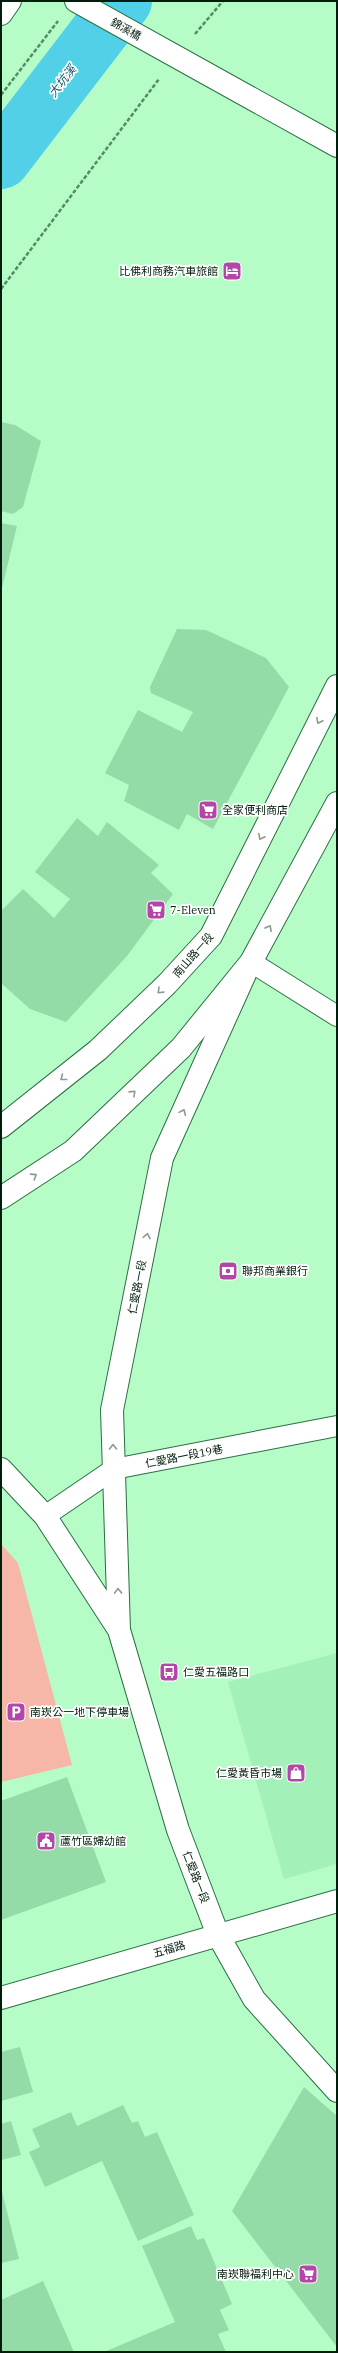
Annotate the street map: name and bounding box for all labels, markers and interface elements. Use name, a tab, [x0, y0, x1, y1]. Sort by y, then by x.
street label: 錦溪橋	[108, 15, 144, 43]
water label: 大坑溪	[45, 61, 80, 100]
hotel icon: 比佛利商務汽車旅館	[221, 260, 243, 282]
place label: 比佛利商務汽車旅館	[119, 264, 218, 278]
one-way arrow	[317, 716, 324, 724]
supermarket icon: 全家便利商店	[197, 799, 219, 821]
place label: 全家便利商店	[222, 803, 288, 817]
one-way arrow	[258, 833, 266, 840]
supermarket icon: 7-Eleven	[145, 899, 167, 921]
place label: 7-Eleven	[170, 903, 216, 917]
one-way arrow	[265, 925, 272, 932]
street label: 南山路一段	[170, 930, 216, 980]
one-way arrow	[157, 986, 165, 994]
one-way arrow	[61, 1073, 68, 1080]
one-way arrow	[128, 1091, 136, 1098]
one-way arrow	[178, 1109, 186, 1117]
one-way arrow	[30, 1173, 37, 1181]
one-way arrow	[142, 1233, 150, 1239]
street label: 仁愛路一段	[125, 1259, 149, 1315]
bank icon: 聯邦商業銀行	[217, 1260, 239, 1282]
place label: 聯邦商業銀行	[242, 1264, 308, 1278]
street label: 仁愛路一段19巷	[144, 1442, 224, 1470]
one-way arrow	[109, 1444, 117, 1450]
one-way arrow	[113, 1588, 122, 1594]
bus stop icon: 仁愛五福路口	[158, 1661, 180, 1683]
place label: 仁愛五福路口	[183, 1665, 249, 1679]
parking icon: 南崁公一地下停車場	[5, 1701, 27, 1723]
place label: 南崁公一地下停車場	[30, 1705, 129, 1719]
shop icon: 仁愛黃昏市場	[285, 1762, 307, 1784]
place label: 仁愛黃昏市場	[216, 1766, 282, 1780]
public building icon: 蘆竹區婦幼館	[35, 1830, 57, 1852]
place label: 蘆竹區婦幼館	[60, 1834, 126, 1848]
street label: 仁愛路一段	[180, 1849, 212, 1905]
street label: 五福路	[151, 1938, 187, 1960]
supermarket icon: 南崁聯福利中心	[297, 2263, 319, 2285]
place label: 南崁聯福利中心	[217, 2267, 294, 2281]

